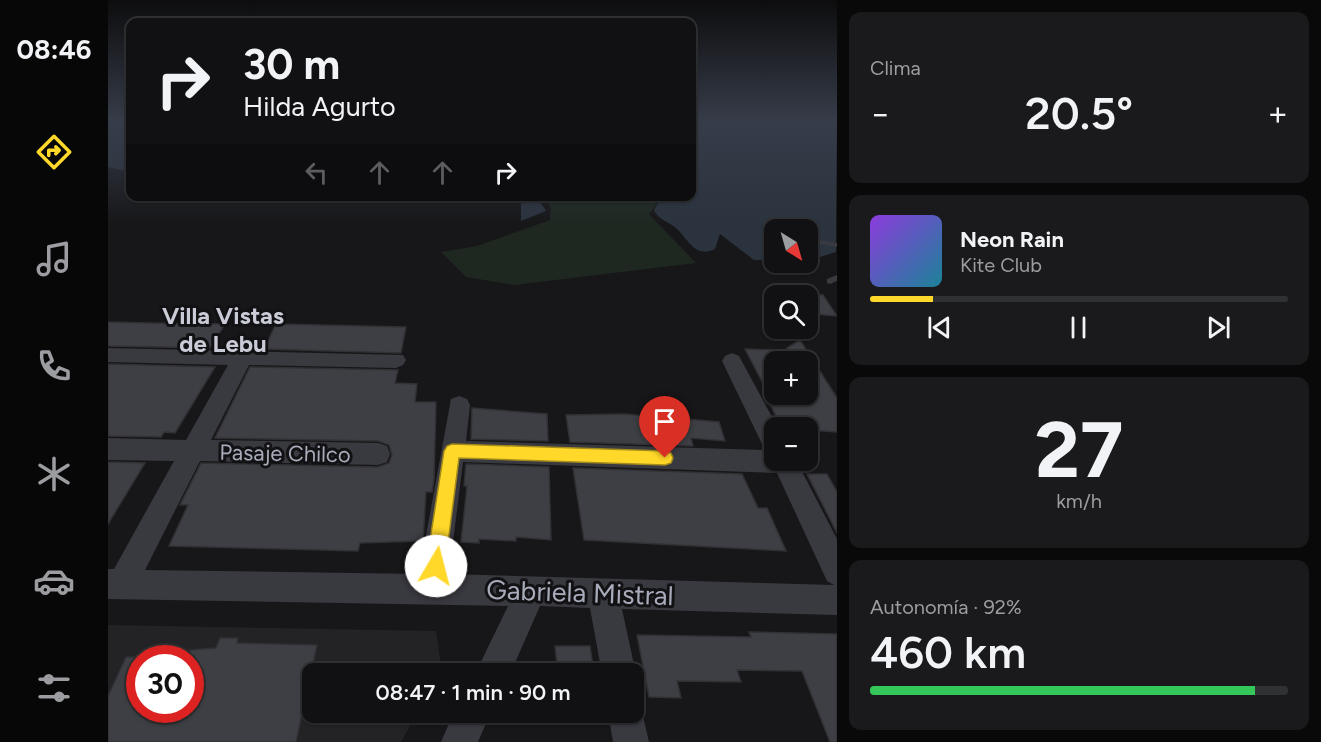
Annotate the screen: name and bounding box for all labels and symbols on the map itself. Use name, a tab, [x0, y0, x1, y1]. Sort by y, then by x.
north arrow	[764, 219, 818, 273]
district label: Villa Vistas de Lebu	[162, 301, 284, 358]
pin	[639, 396, 690, 458]
street label: Pasaje Chilco	[219, 439, 351, 468]
position arrow	[404, 534, 468, 598]
street label: Gabriela Mistral	[486, 573, 674, 612]
speed limit sign: 30	[126, 645, 204, 723]

